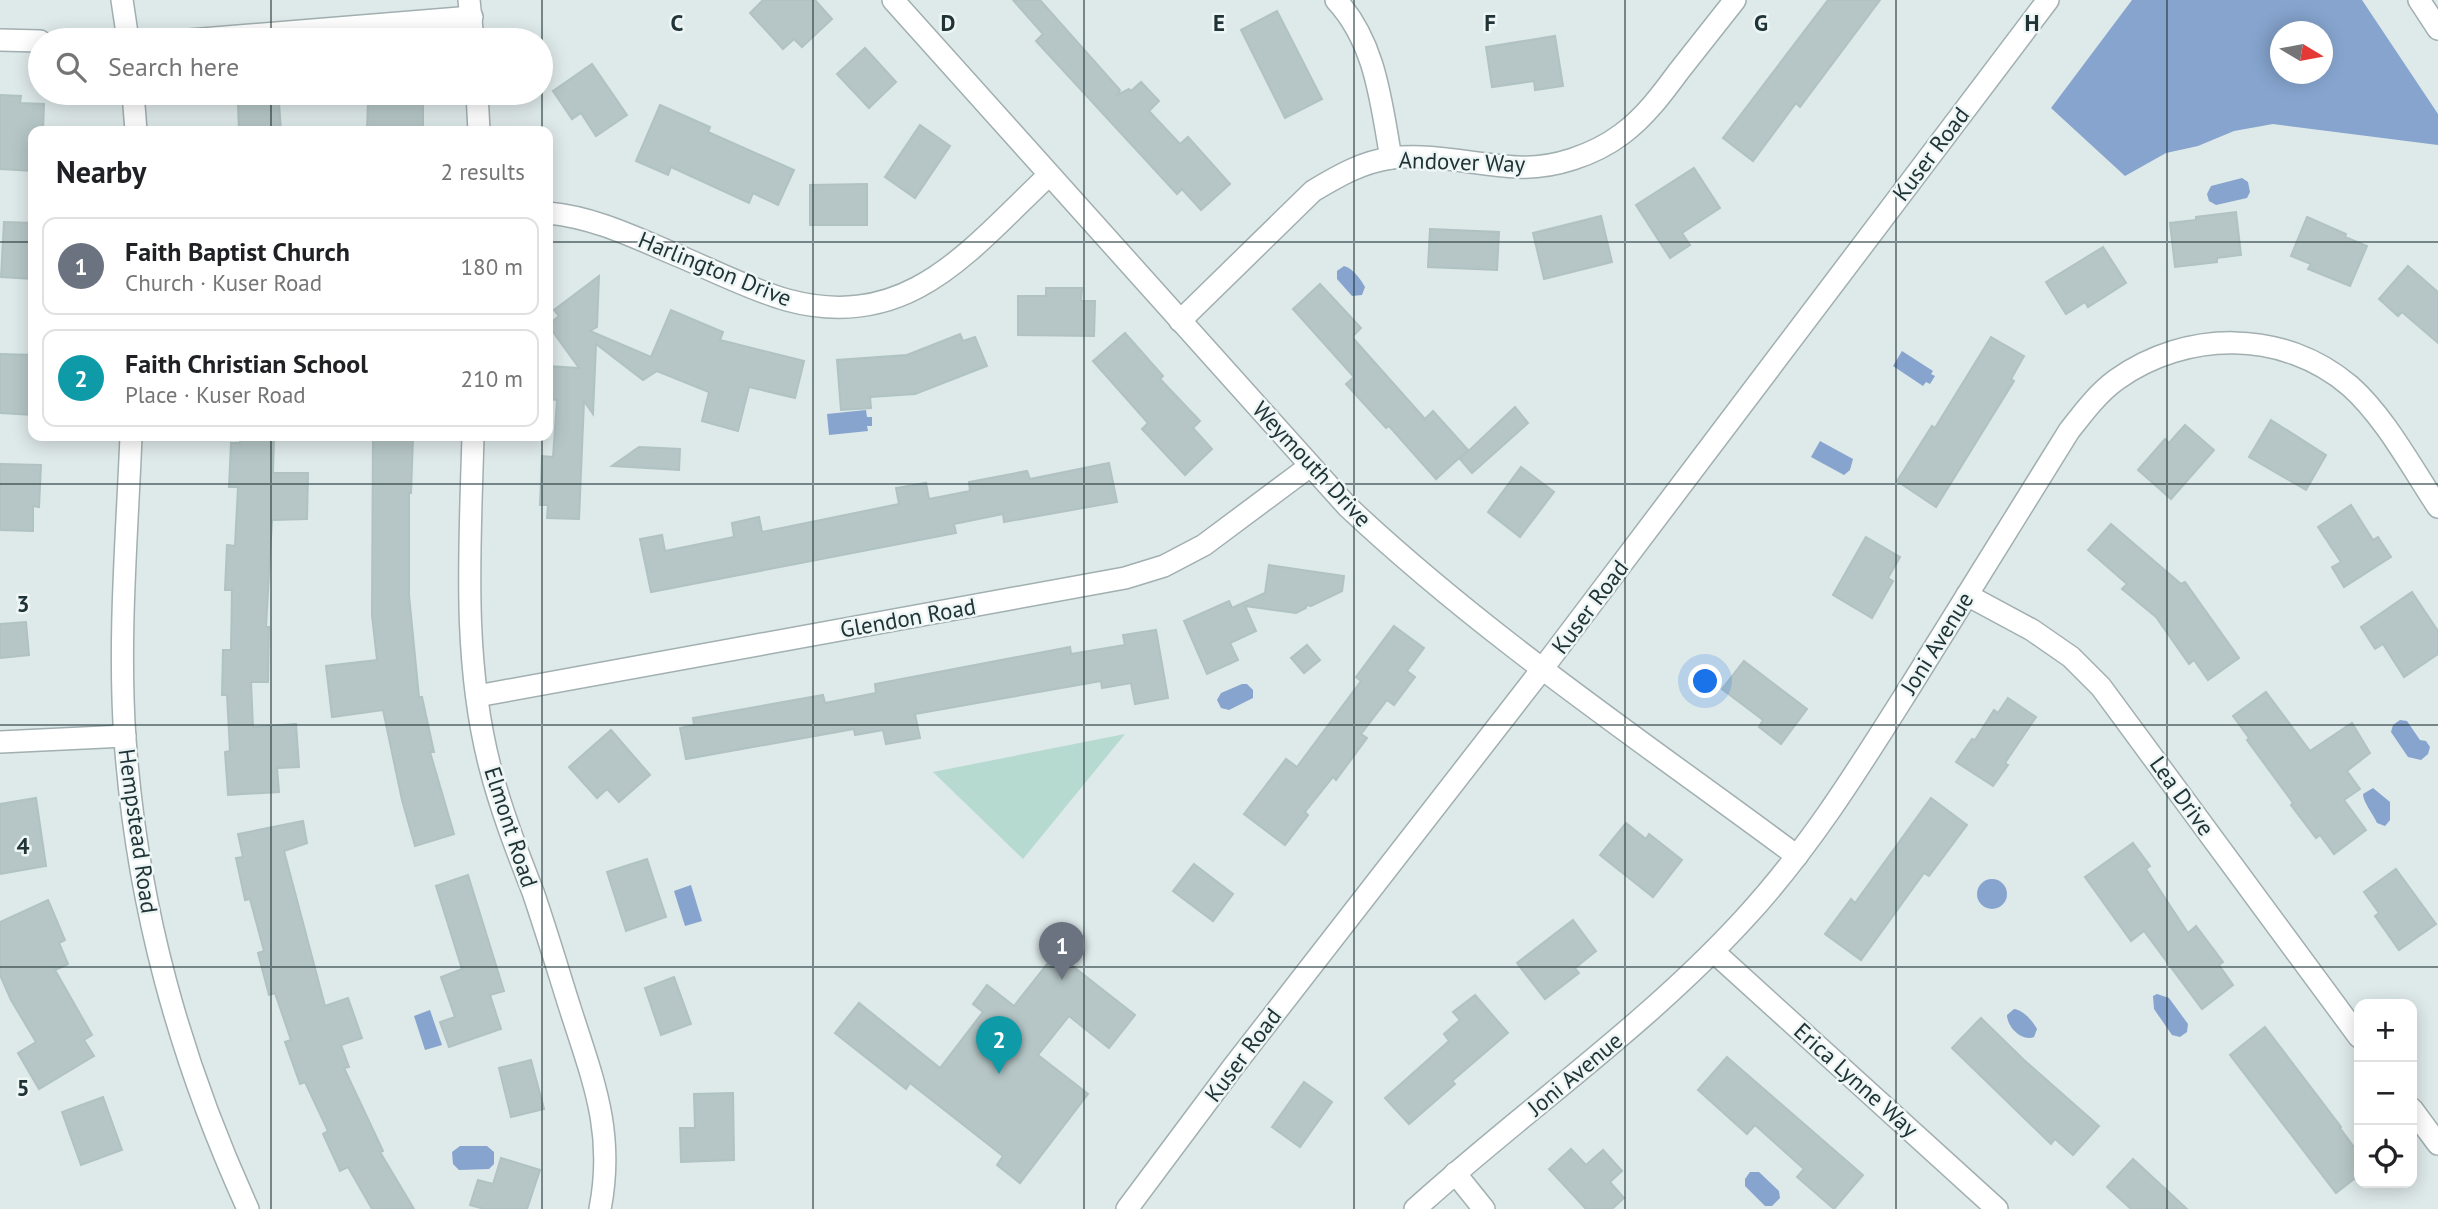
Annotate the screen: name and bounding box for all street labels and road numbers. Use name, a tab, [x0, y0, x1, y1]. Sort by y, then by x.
street label: Kuser Road	[1886, 101, 1975, 206]
street label: Andover Way	[1398, 145, 1526, 178]
street label: Harlington Drive	[634, 225, 796, 312]
street label: Weymouth Drive	[1247, 395, 1378, 533]
street label: Kuser Road	[1545, 554, 1634, 659]
street label: Joni Avenue	[1893, 586, 1979, 700]
street label: Glendon Road	[838, 591, 978, 644]
street label: Hempstead Road	[113, 747, 164, 915]
street label: Lea Drive	[2144, 750, 2221, 841]
street label: Elmont Road	[478, 763, 545, 891]
street label: Kuser Road	[1198, 1002, 1287, 1107]
street label: Erica Lynne Way	[1788, 1016, 1925, 1143]
street label: Joni Avenue	[1521, 1026, 1628, 1122]

